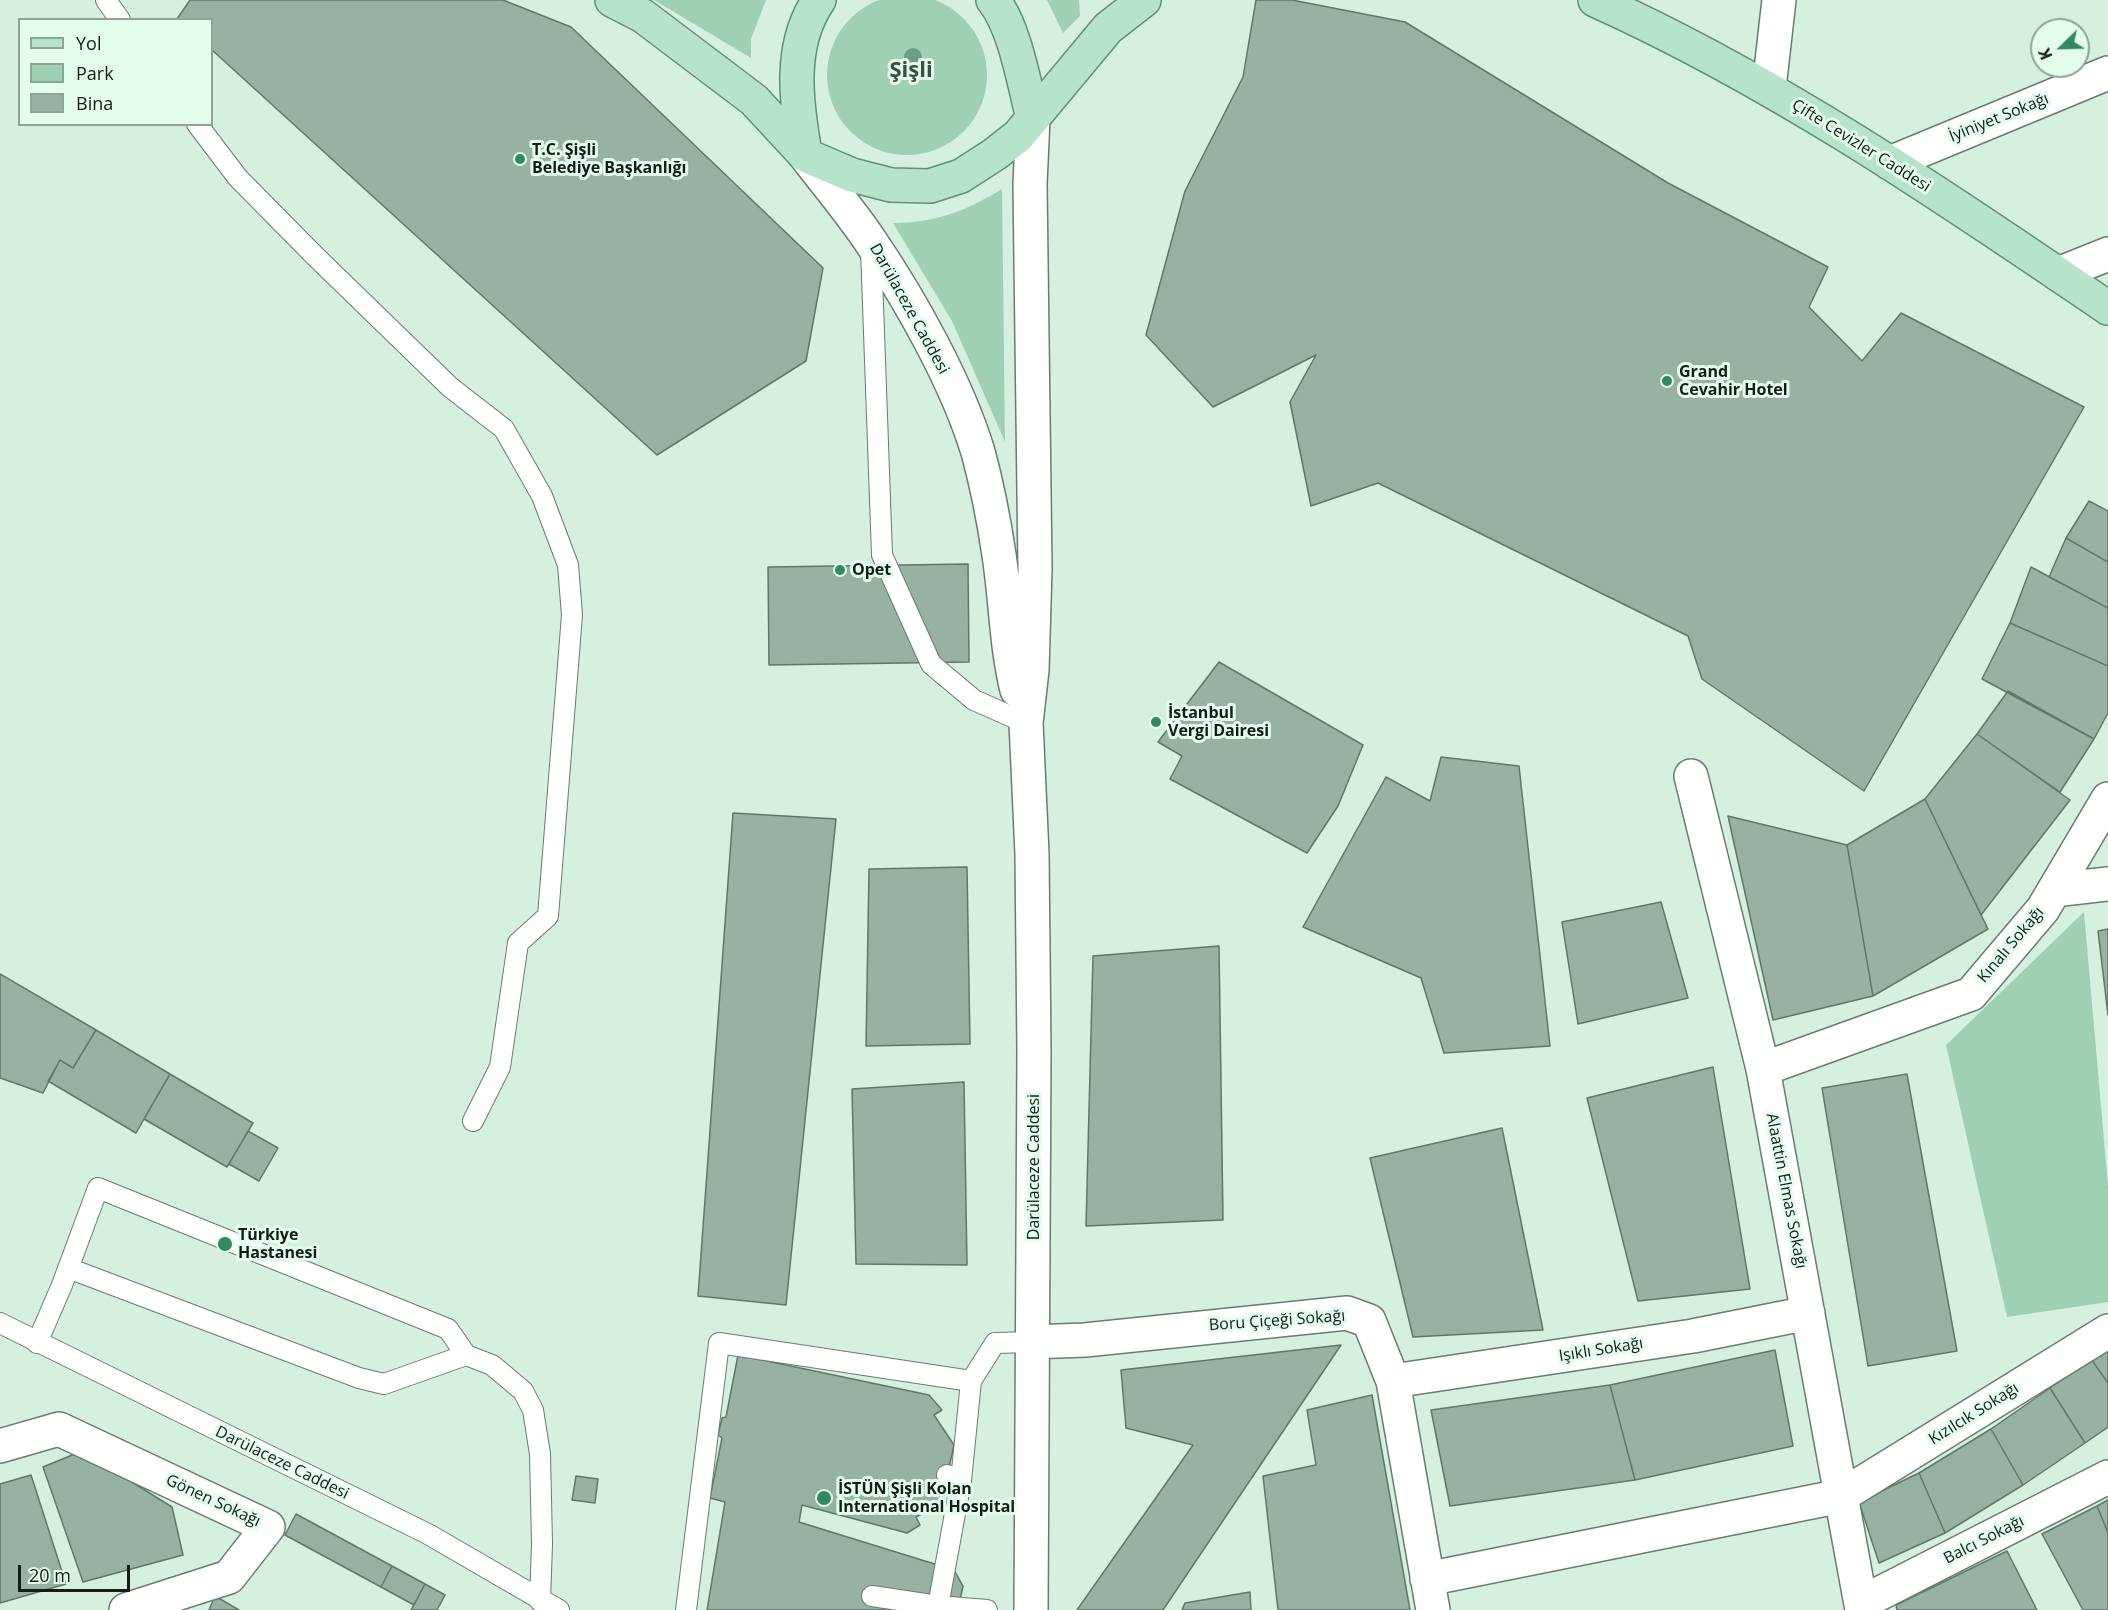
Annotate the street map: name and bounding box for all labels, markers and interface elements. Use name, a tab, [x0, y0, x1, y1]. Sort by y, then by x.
legend	[18, 18, 213, 126]
north arrow	[2030, 18, 2090, 78]
text: Yol	[76, 31, 101, 55]
text: K	[2033, 45, 2057, 63]
district label: Şişli	[889, 58, 933, 84]
text: Park	[76, 61, 114, 85]
street label: İyiniyet Sokağı	[1946, 89, 2052, 147]
text: Bina	[76, 91, 113, 115]
street label: Çifte Cevizler Caddesi	[1788, 96, 1934, 196]
place label: T.C. Şişli Belediye Başkanlığı	[532, 140, 686, 178]
marker: T.C. Şişli Belediye Başkanlığı	[513, 152, 527, 166]
street label: Darülaceze Caddesi	[865, 240, 953, 378]
place label: Grand Cevahir Hotel	[1679, 362, 1788, 400]
marker: Grand Cevahir Hotel	[1660, 374, 1674, 388]
place label: Opet	[852, 560, 891, 580]
marker: Opet	[833, 563, 847, 577]
place label: İstanbul Vergi Dairesi	[1168, 703, 1269, 741]
marker: İstanbul Vergi Dairesi	[1149, 715, 1163, 729]
street label: Kınalı Sokağı	[1974, 903, 2048, 987]
street label: Darülaceze Caddesi	[1024, 1094, 1044, 1240]
street label: Alaattin Elmas Sokağı	[1761, 1112, 1811, 1270]
place label: Türkiye Hastanesi	[238, 1225, 317, 1263]
marker: Türkiye Hastanesi	[216, 1235, 234, 1253]
street label: Boru Çiçeği Sokağı	[1208, 1307, 1346, 1335]
street label: Işıklı Sokağı	[1557, 1334, 1645, 1366]
street label: Kızılcık Sokağı	[1926, 1379, 2022, 1449]
street label: Darülaceze Caddesi	[212, 1422, 352, 1504]
street label: Gönen Sokağı	[163, 1471, 263, 1531]
place label: İSTÜN Şişli Kolan International Hospital	[838, 1479, 1015, 1517]
marker: İSTÜN Şişli Kolan International Hospital	[815, 1489, 833, 1507]
street label: Balcı Sokağı	[1941, 1512, 2027, 1568]
scale bar	[21, 1553, 134, 1591]
text: 20 m	[29, 1563, 71, 1587]

